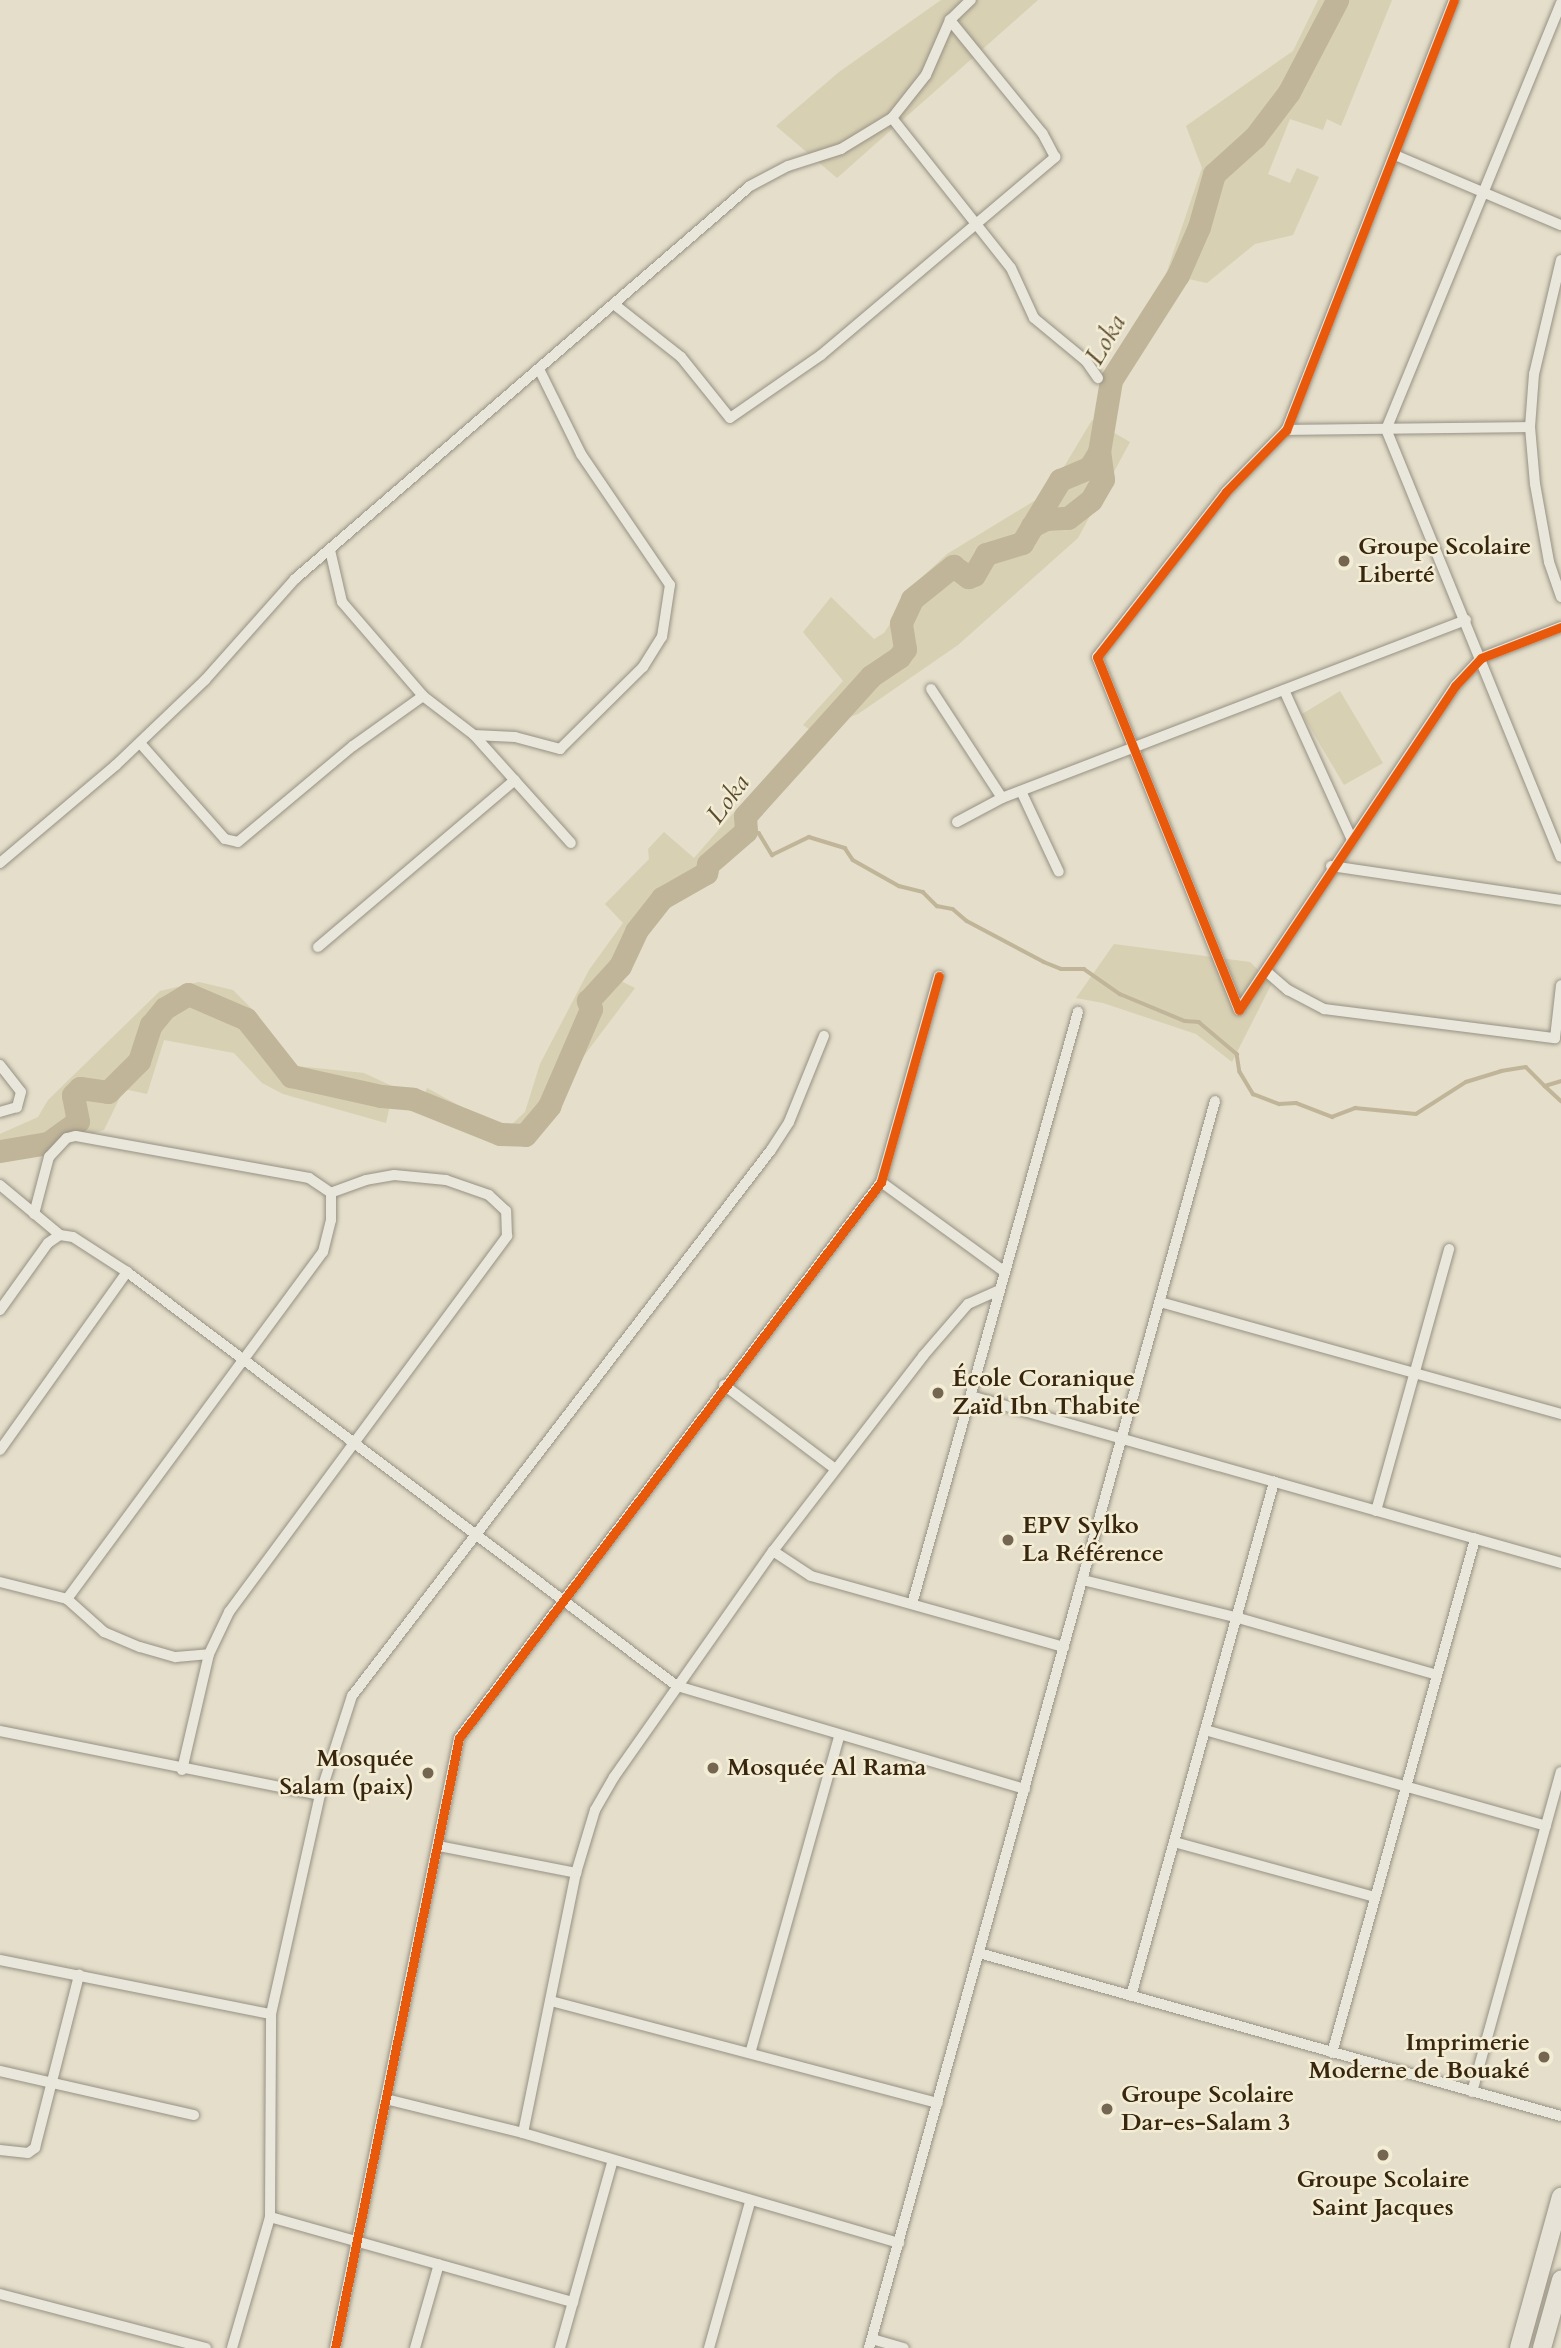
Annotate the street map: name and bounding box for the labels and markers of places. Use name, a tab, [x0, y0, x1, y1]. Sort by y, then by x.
place label: Groupe Scolaire Liberté	[1358, 533, 1531, 589]
marker: Groupe Scolaire Liberté	[1336, 553, 1352, 569]
place label: École Coranique Zaïd Ibn Thabite	[952, 1365, 1140, 1421]
marker: École Coranique Zaïd Ibn Thabite	[930, 1385, 946, 1401]
place label: EPV Sylko La Référence	[1022, 1512, 1164, 1568]
marker: EPV Sylko La Référence	[1000, 1532, 1016, 1548]
place label: Mosquée Salam (paix)	[279, 1745, 414, 1801]
place label: Mosquée Al Rama	[727, 1754, 926, 1782]
marker: Mosquée Al Rama	[705, 1760, 721, 1776]
marker: Mosquée Salam (paix)	[420, 1765, 436, 1781]
place label: Imprimerie Moderne de Bouaké	[1308, 2029, 1530, 2085]
marker: Imprimerie Moderne de Bouaké	[1536, 2049, 1552, 2065]
place label: Groupe Scolaire Dar-es-Salam 3	[1121, 2081, 1294, 2137]
marker: Groupe Scolaire Dar-es-Salam 3	[1099, 2101, 1115, 2117]
marker: Groupe Scolaire Saint Jacques	[1375, 2147, 1391, 2163]
place label: Groupe Scolaire Saint Jacques	[1296, 2166, 1470, 2222]

